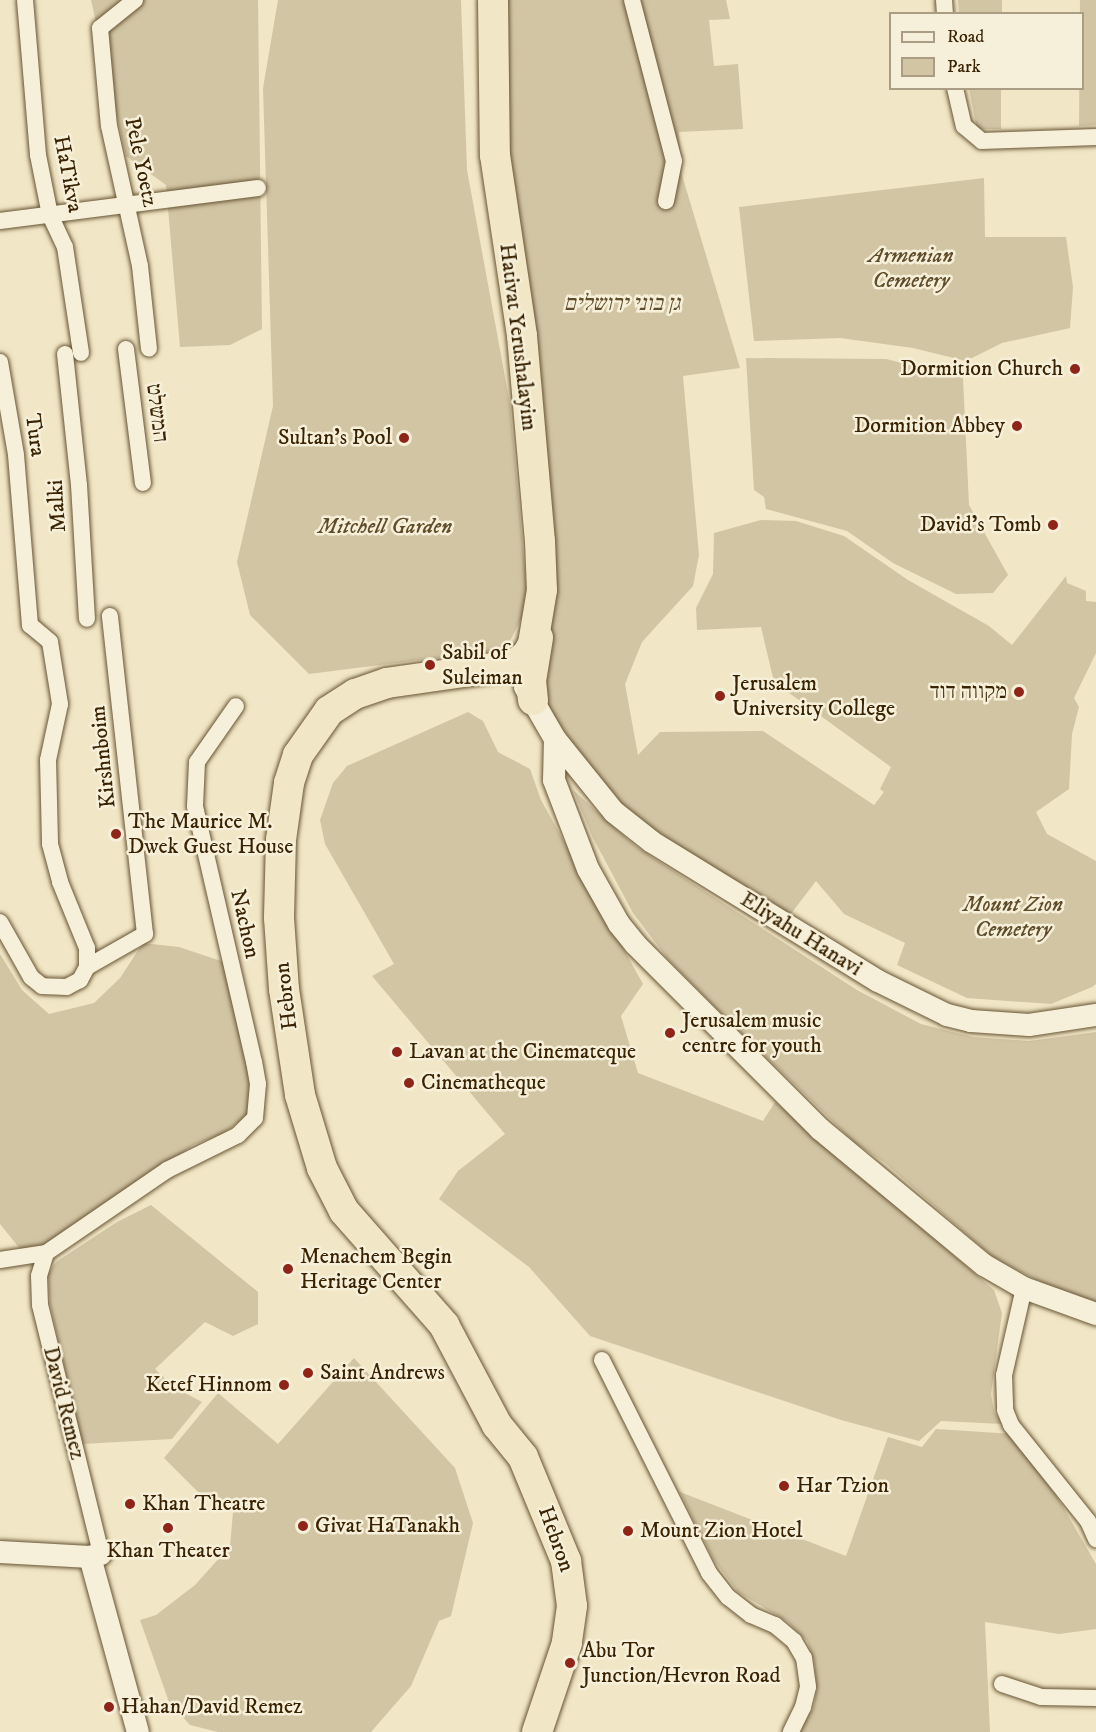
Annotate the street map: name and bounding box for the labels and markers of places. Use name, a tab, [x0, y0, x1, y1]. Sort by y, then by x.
place label: Dormition Church	[900, 356, 1063, 382]
marker: Dormition Church	[1068, 362, 1082, 376]
place label: Dormition Abbey	[854, 413, 1005, 439]
marker: Dormition Abbey	[1010, 419, 1024, 433]
place label: Sultan's Pool	[278, 425, 392, 451]
marker: Sultan's Pool	[397, 431, 411, 445]
place label: David's Tomb	[920, 512, 1041, 538]
marker: David's Tomb	[1046, 518, 1060, 532]
place label: Sabil of Suleiman	[442, 639, 523, 690]
marker: Sabil of Suleiman	[423, 658, 437, 672]
place label: Jerusalem University College	[732, 670, 895, 722]
place label: מקווה דוד	[930, 679, 1007, 705]
marker: מקווה דוד	[1012, 685, 1026, 699]
marker: Jerusalem University College	[713, 689, 727, 703]
place label: The Maurice M. Dwek Guest House	[128, 808, 293, 860]
marker: The Maurice M. Dwek Guest House	[109, 827, 123, 841]
place label: Jerusalem music centre for youth	[682, 1007, 822, 1058]
marker: Jerusalem music centre for youth	[663, 1026, 677, 1040]
place label: Lavan at the Cinemateque	[409, 1039, 636, 1065]
marker: Lavan at the Cinemateque	[390, 1045, 404, 1059]
place label: Cinematheque	[421, 1070, 546, 1096]
marker: Cinematheque	[402, 1076, 416, 1090]
place label: Menachem Begin Heritage Center	[300, 1243, 452, 1294]
marker: Menachem Begin Heritage Center	[281, 1262, 295, 1276]
place label: Saint Andrews	[320, 1360, 445, 1386]
marker: Saint Andrews	[301, 1366, 315, 1380]
place label: Ketef Hinnom	[146, 1372, 272, 1398]
marker: Ketef Hinnom	[277, 1378, 291, 1392]
place label: Har Tzion	[796, 1473, 889, 1499]
marker: Har Tzion	[777, 1479, 791, 1493]
place label: Khan Theatre	[142, 1491, 265, 1517]
marker: Khan Theatre	[123, 1497, 137, 1511]
place label: Givat HaTanakh	[315, 1513, 460, 1539]
place label: Mount Zion Hotel	[640, 1518, 803, 1544]
marker: Givat HaTanakh	[296, 1519, 310, 1533]
marker: Khan Theater	[161, 1521, 175, 1535]
marker: Mount Zion Hotel	[621, 1524, 635, 1538]
place label: Khan Theater	[106, 1538, 230, 1564]
place label: Abu Tor Junction/Hevron Road	[582, 1637, 780, 1688]
marker: Abu Tor Junction/Hevron Road	[563, 1656, 577, 1670]
place label: Hahan/David Remez	[121, 1694, 303, 1720]
marker: Hahan/David Remez	[102, 1700, 116, 1714]

